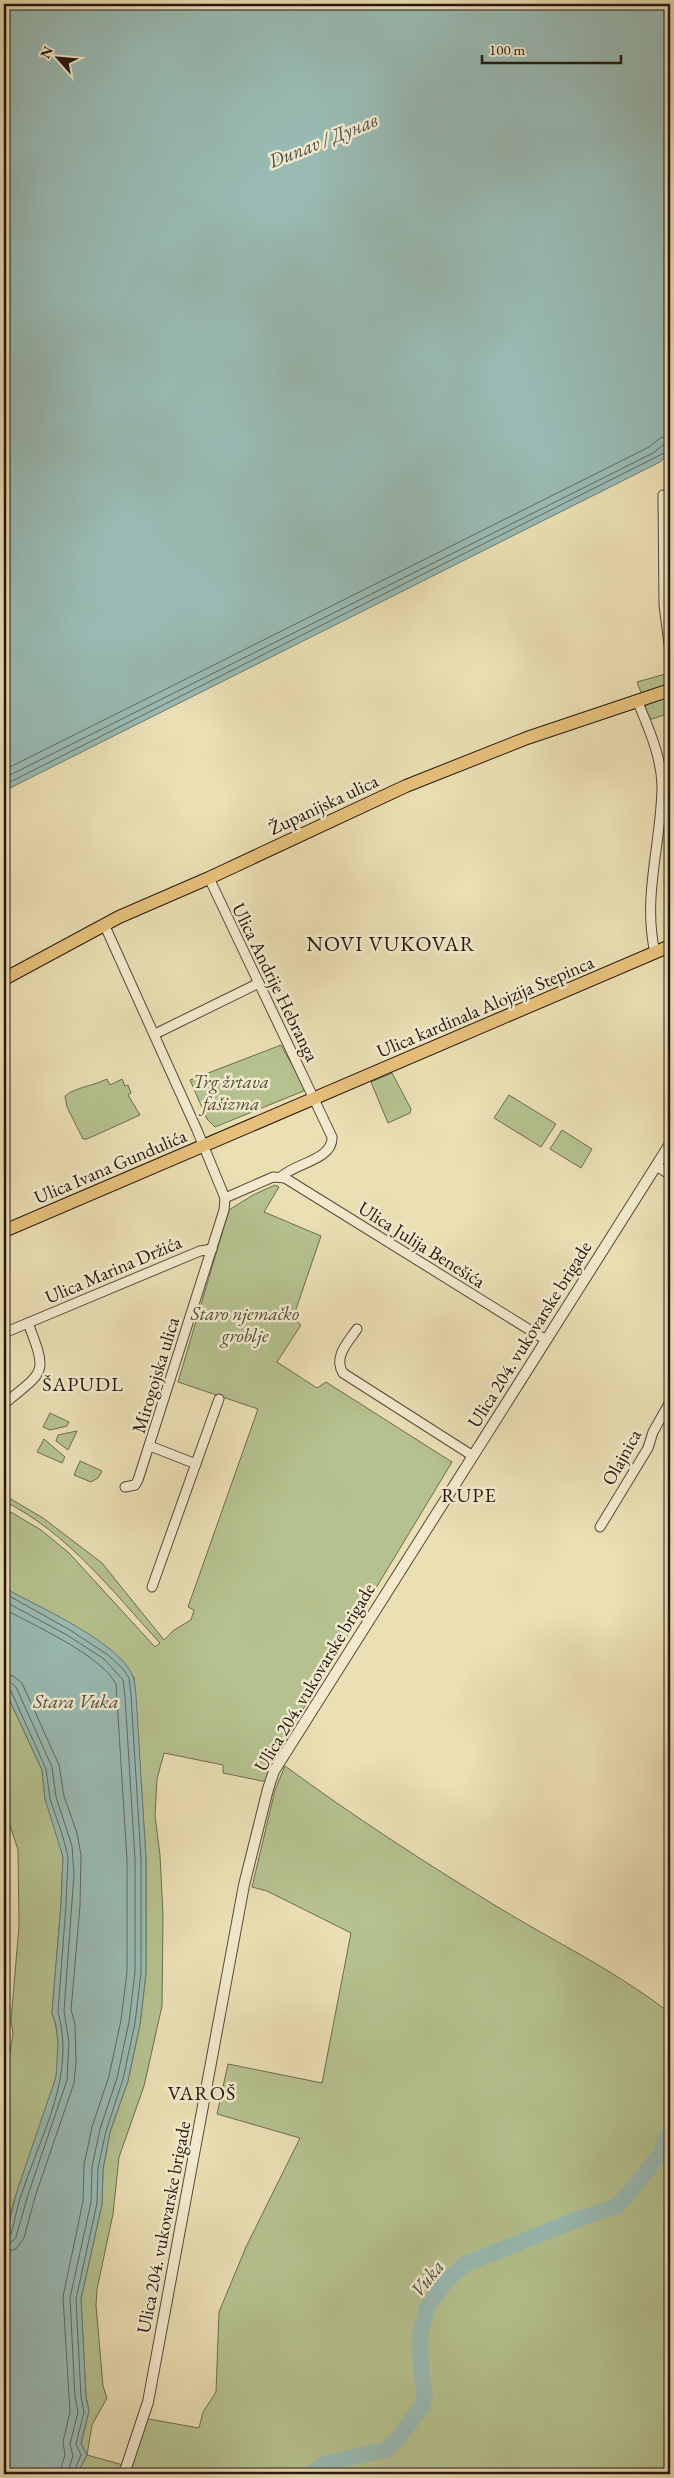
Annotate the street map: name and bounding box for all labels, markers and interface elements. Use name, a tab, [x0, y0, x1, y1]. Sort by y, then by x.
north arrow	[32, 32, 82, 82]
scale bar	[482, 32, 620, 64]
text: 100 m	[489, 40, 526, 59]
text: N	[36, 42, 57, 61]
water label: Dunav / Дунав	[263, 106, 382, 174]
street label: Županijska ulica	[264, 768, 382, 841]
street label: Ulica Andrije Hebranga	[226, 899, 325, 1066]
district label: NOVI VUKOVAR	[306, 930, 476, 957]
street label: Ulica kardinala Alojzija Stepinca	[373, 949, 598, 1064]
park label: Trg žrtava fašizma	[193, 1069, 269, 1116]
street label: Ulica Ivana Gundulića	[30, 1123, 191, 1210]
street label: Ulica Julija Benešića	[354, 1195, 490, 1294]
street label: Ulica Marina Držića	[41, 1229, 186, 1310]
street label: Ulica 204. vukovarske brigade	[462, 1236, 597, 1432]
park label: Staro njemačko groblje	[190, 1301, 299, 1348]
street label: Mirogojska ulica	[126, 1314, 185, 1436]
district label: ŠAPUDL	[42, 1371, 124, 1397]
street label: Olajnica	[596, 1424, 647, 1490]
district label: RUPE	[441, 1482, 497, 1508]
street label: Ulica 204. vukovarske brigade	[248, 1578, 381, 1776]
water label: Stara Vuka	[32, 1688, 119, 1714]
district label: VAROŠ	[168, 2080, 236, 2106]
street label: Ulica 204. vukovarske brigade	[131, 2119, 196, 2335]
water label: Vuka	[404, 2254, 450, 2302]

